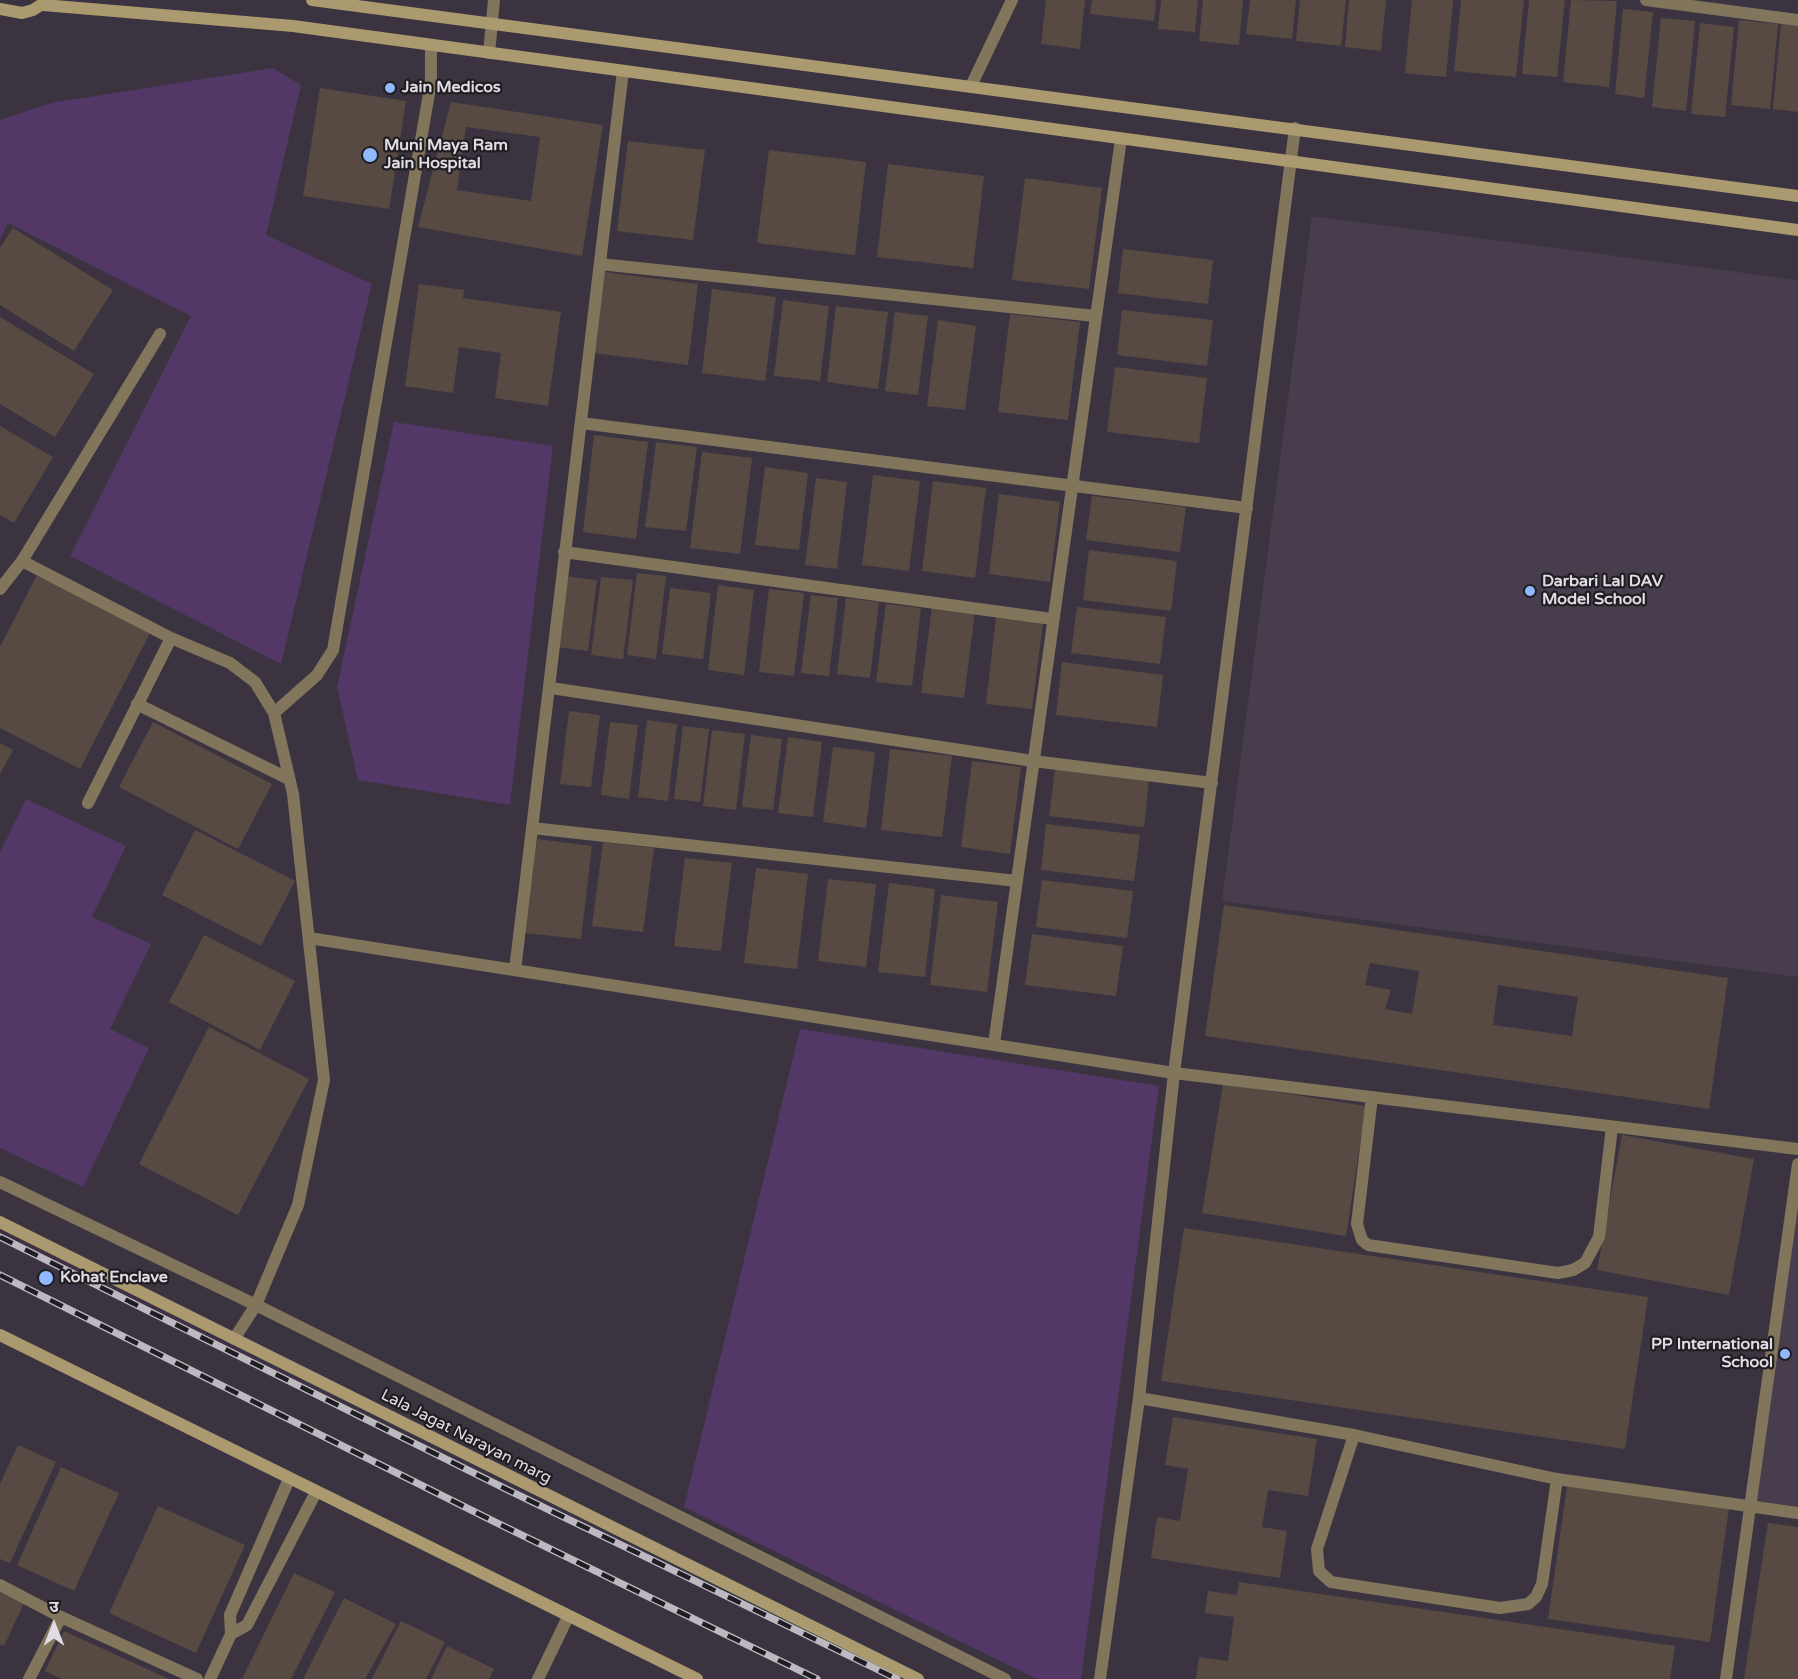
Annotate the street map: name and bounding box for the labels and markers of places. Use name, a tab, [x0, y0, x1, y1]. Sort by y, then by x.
place label: Jain Medicos	[402, 78, 501, 98]
marker: Jain Medicos	[383, 81, 397, 95]
place label: Muni Maya Ram Jain Hospital	[384, 136, 508, 174]
marker: Muni Maya Ram Jain Hospital	[361, 146, 379, 164]
place label: Darbari Lal DAV Model School	[1542, 572, 1663, 610]
marker: Darbari Lal DAV Model School	[1523, 584, 1537, 598]
place label: Kohat Enclave	[60, 1268, 168, 1288]
marker: Kohat Enclave	[37, 1269, 55, 1287]
place label: PP International School	[1651, 1335, 1773, 1373]
marker: PP International School	[1778, 1347, 1792, 1361]

